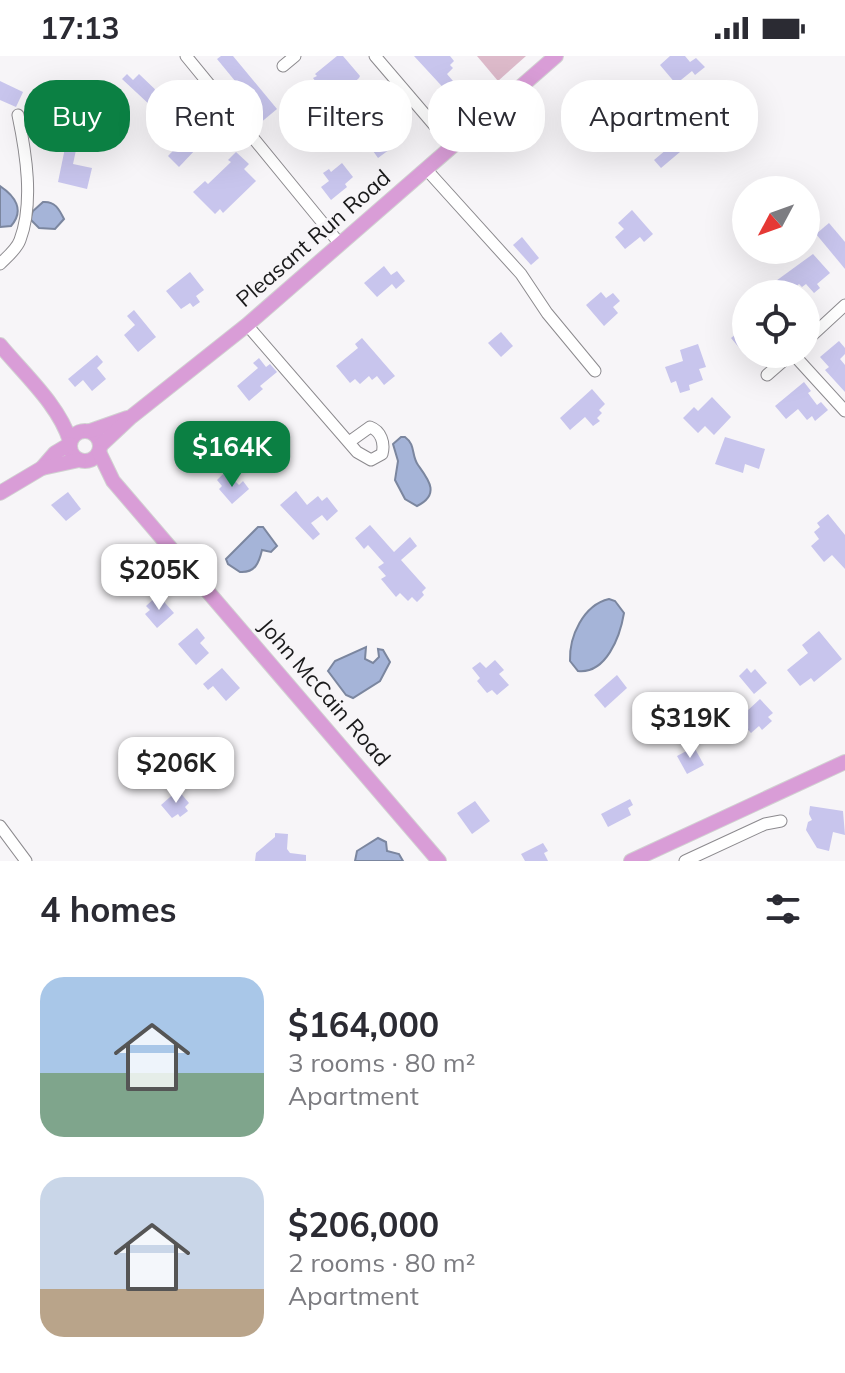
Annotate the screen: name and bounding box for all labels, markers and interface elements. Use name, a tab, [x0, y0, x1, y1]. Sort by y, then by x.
text: 17:13	[40, 9, 119, 47]
chip: Buy	[24, 80, 130, 152]
chip: Rent	[146, 80, 263, 152]
chip: Filters	[279, 80, 412, 152]
chip: New	[428, 80, 545, 152]
chip: Apartment	[561, 80, 758, 152]
street label: Pleasant Run Road	[230, 163, 396, 313]
north arrow	[732, 176, 820, 264]
map controls	[732, 176, 820, 368]
button: locate	[732, 280, 820, 368]
pin: $164K	[176, 421, 288, 489]
text: $164K	[192, 430, 272, 463]
pin: $205K	[103, 544, 215, 612]
text: $205K	[119, 553, 199, 586]
street label: John McCain Road	[253, 612, 397, 772]
pin: $319K	[634, 692, 746, 760]
text: $319K	[650, 701, 730, 734]
pin: $206K	[120, 737, 232, 805]
text: $206K	[136, 746, 216, 779]
icon: filters	[761, 887, 805, 931]
text: 4 homes	[40, 888, 177, 931]
text: $164,000	[288, 1003, 439, 1046]
icon: home	[104, 1009, 200, 1105]
text: 3 rooms · 80 m²	[288, 1046, 475, 1079]
text: Apartment	[288, 1079, 419, 1112]
text: $206,000	[288, 1203, 439, 1246]
icon: home	[104, 1209, 200, 1305]
text: 2 rooms · 80 m²	[288, 1246, 475, 1279]
text: Apartment	[288, 1279, 419, 1312]

